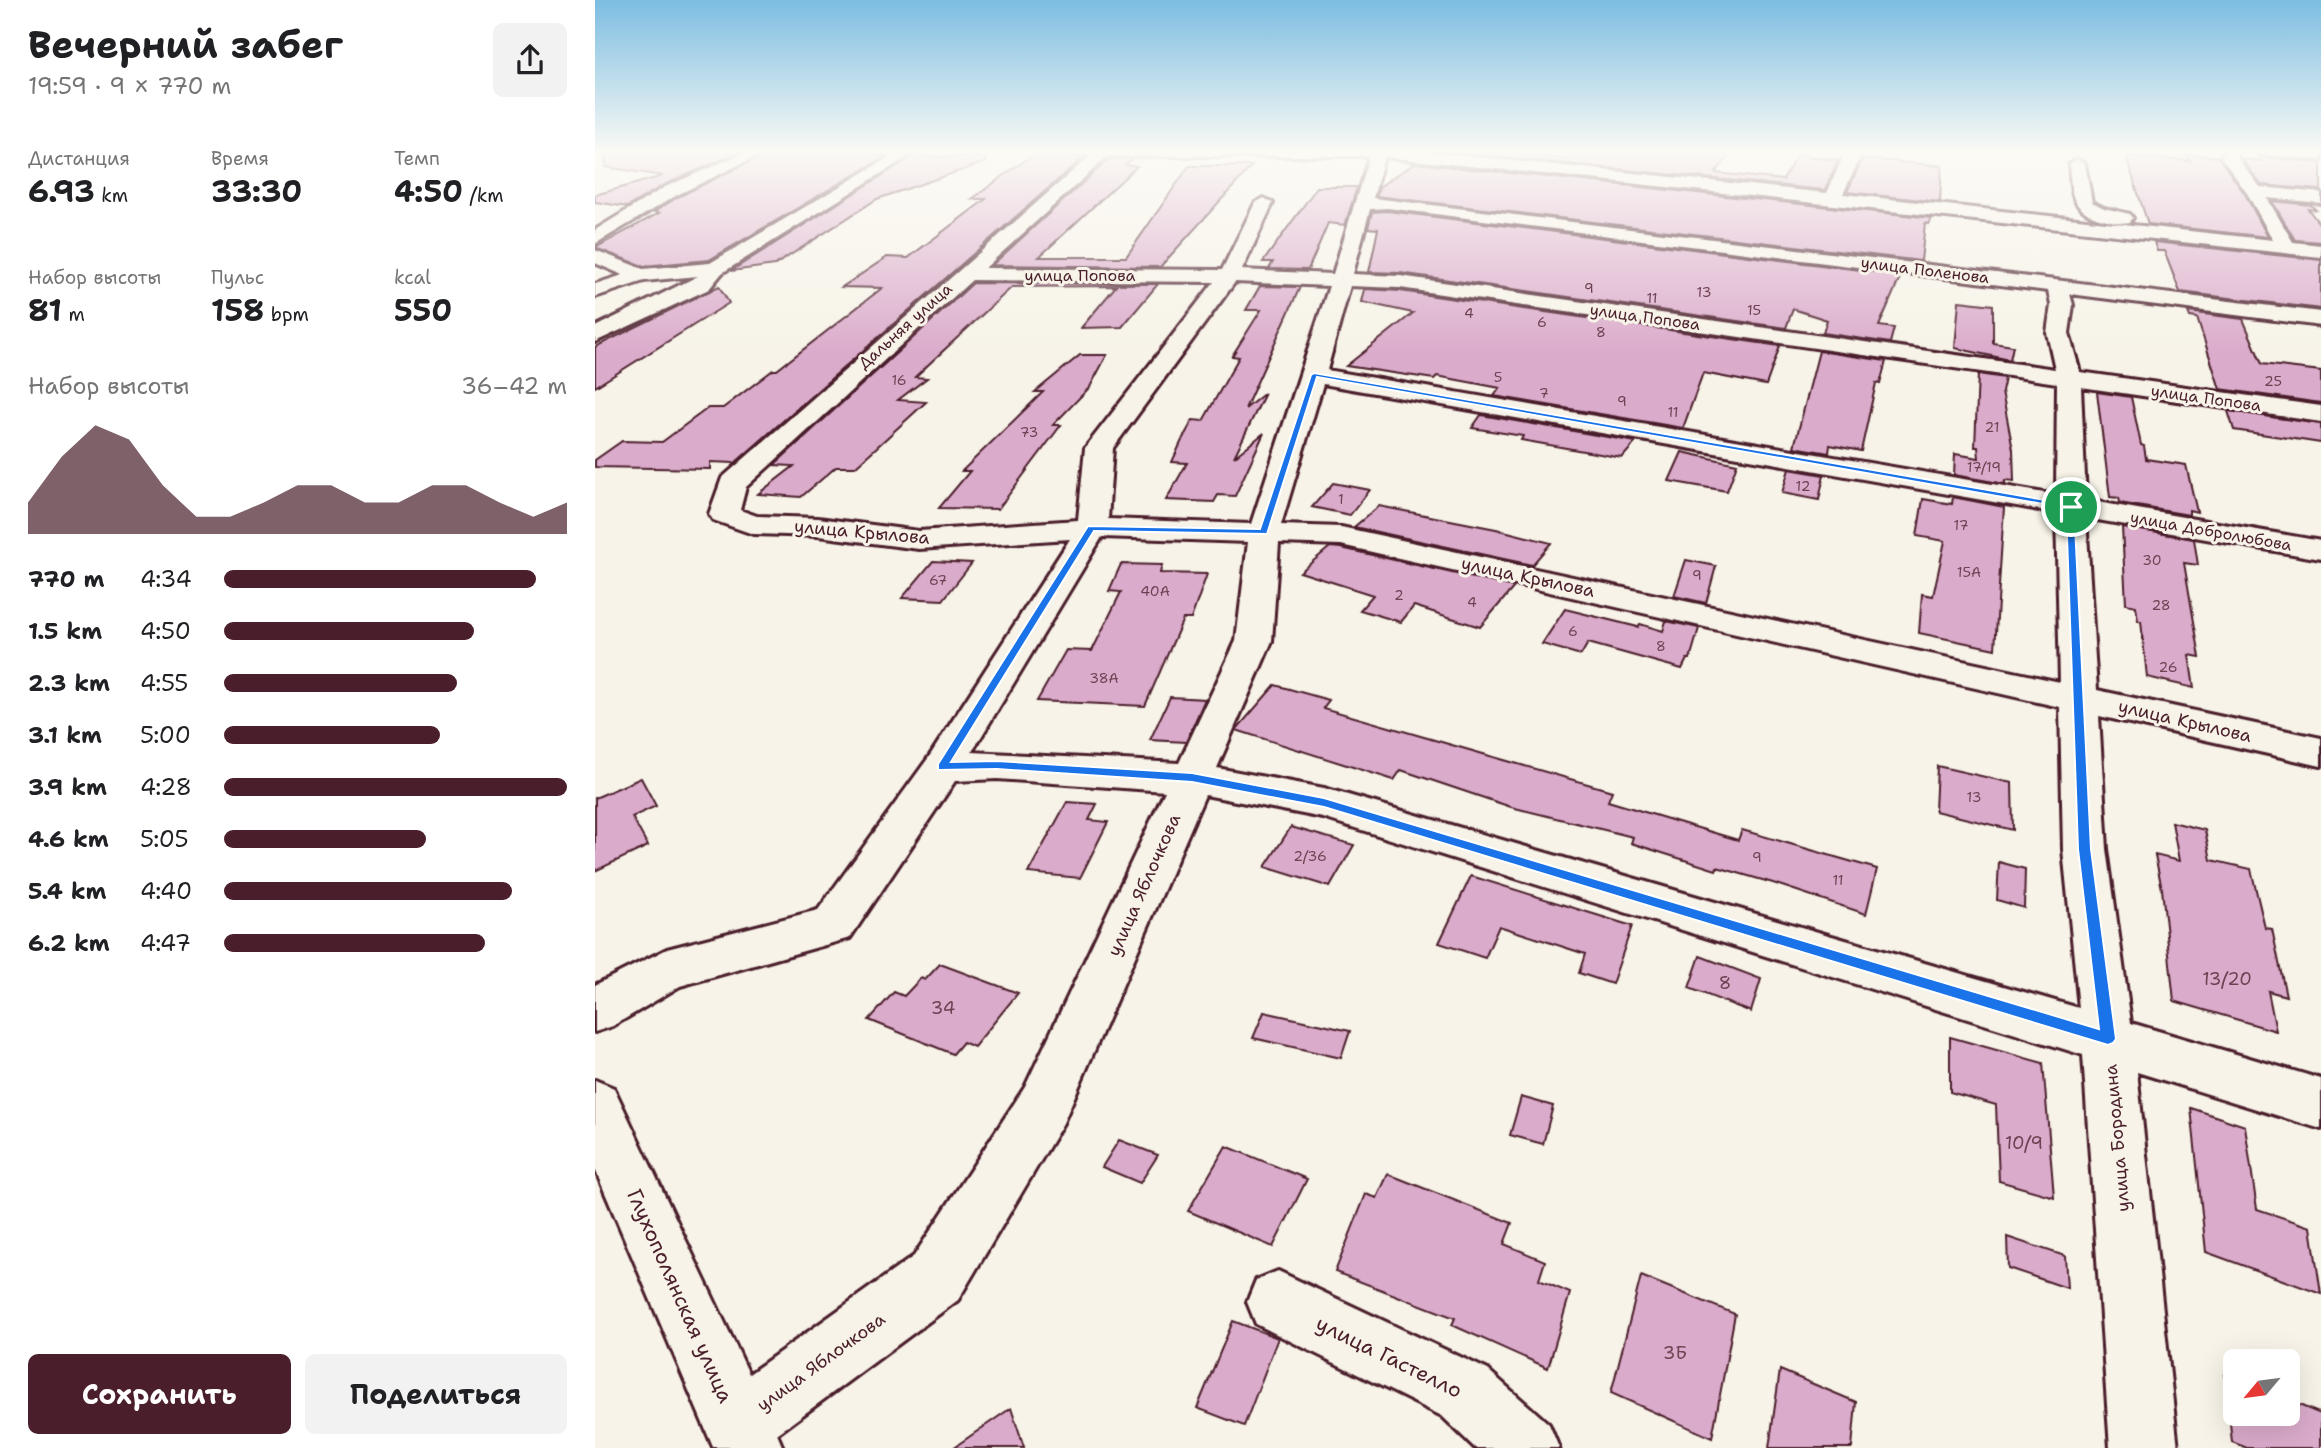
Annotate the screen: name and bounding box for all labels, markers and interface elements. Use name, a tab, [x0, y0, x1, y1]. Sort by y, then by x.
text: Вечерний забег	[28, 19, 343, 70]
button: share	[493, 23, 567, 97]
text: 19:59 · 9 × 770 m	[28, 71, 231, 101]
text: Дистанция	[28, 146, 130, 171]
text: Время	[211, 146, 269, 171]
text: Темп	[394, 146, 440, 171]
text: 6.93	[28, 171, 95, 212]
text: 33:30	[211, 171, 302, 212]
text: 4:50	[394, 171, 463, 212]
text: km	[95, 183, 128, 208]
text: /km	[463, 183, 504, 208]
street label: улица Поленова	[1860, 252, 1990, 288]
text: Набор высоты	[28, 265, 161, 290]
text: Пульс	[211, 265, 264, 290]
text: kcal	[394, 265, 431, 290]
street label: улица Попова	[1024, 265, 1136, 286]
street label: Дальняя улица	[854, 278, 957, 374]
house number: 9	[1584, 279, 1594, 297]
house number: 13	[1697, 283, 1711, 301]
house number: 11	[1646, 289, 1658, 307]
text: 81	[28, 290, 62, 331]
text: 158	[211, 290, 264, 331]
text: 550	[394, 290, 452, 331]
street label: улица Попова	[1589, 299, 1702, 335]
house number: 15	[1747, 301, 1761, 319]
text: m	[62, 302, 85, 327]
text: bpm	[264, 302, 309, 327]
house number: 4	[1464, 304, 1474, 322]
house number: 6	[1537, 313, 1547, 331]
house number: 8	[1596, 323, 1606, 341]
house number: 5	[1494, 368, 1502, 386]
text: Набор высоты	[28, 371, 189, 401]
text: 36–42 m	[461, 371, 567, 401]
house number: 16	[891, 371, 907, 389]
house number: 25	[2264, 372, 2282, 390]
street label: улица Попова	[2150, 380, 2263, 416]
house number: 7	[1539, 384, 1549, 402]
house number: 9	[1617, 392, 1627, 410]
house number: 11	[1667, 403, 1679, 421]
house number: 21	[1985, 418, 1999, 436]
house number: 73	[1020, 423, 1038, 441]
house number: 17/19	[1967, 458, 2001, 476]
house number: 12	[1796, 477, 1810, 495]
pin	[2041, 477, 2101, 537]
icon: arrive	[2052, 488, 2090, 526]
house number: 1	[1338, 490, 1344, 508]
street label: улица Добролюбова	[2129, 506, 2293, 556]
street label: улица Крылова	[793, 514, 931, 550]
house number: 17	[1954, 516, 1968, 534]
street label: улица Крылова	[1459, 551, 1597, 603]
house number: 30	[2142, 551, 2162, 569]
house number: 15А	[1957, 563, 1981, 581]
text: 770 m	[28, 564, 104, 594]
text: 4:34	[140, 564, 192, 594]
house number: 9	[1692, 566, 1702, 584]
house number: 67	[929, 571, 947, 589]
house number: 40А	[1140, 582, 1170, 600]
house number: 2	[1394, 586, 1404, 604]
house number: 4	[1467, 593, 1477, 611]
house number: 28	[2151, 596, 2171, 614]
text: 1.5 km	[28, 616, 102, 646]
text: 4:50	[140, 616, 191, 646]
house number: 6	[1568, 622, 1578, 640]
house number: 8	[1656, 637, 1666, 655]
house number: 26	[2159, 658, 2178, 676]
text: 2.3 km	[28, 668, 110, 698]
text: 4:55	[140, 668, 188, 698]
house number: 38А	[1089, 669, 1119, 687]
street label: улица Крылова	[2116, 694, 2254, 748]
text: 3.1 km	[28, 720, 102, 750]
text: 5:00	[140, 720, 191, 750]
text: 3.9 km	[28, 772, 107, 802]
text: 4:28	[140, 772, 192, 802]
house number: 13	[1967, 788, 1981, 806]
street label: улица Яблочкова	[1102, 810, 1186, 960]
text: 4.6 km	[28, 824, 109, 854]
text: 5:05	[140, 824, 189, 854]
house number: 2/36	[1293, 847, 1327, 865]
house number: 9	[1752, 848, 1762, 866]
house number: 11	[1832, 871, 1844, 889]
text: 5.4 km	[28, 876, 106, 906]
text: 4:40	[140, 876, 192, 906]
text: 6.2 km	[28, 928, 110, 958]
text: 4:47	[140, 928, 191, 958]
house number: 13/20	[2202, 967, 2252, 991]
house number: 8	[1719, 971, 1731, 995]
house number: 34	[931, 996, 955, 1020]
street label: улица Бородина	[2099, 1063, 2135, 1213]
house number: 10/9	[2005, 1131, 2043, 1155]
street label: Глухополянская улица	[620, 1185, 740, 1407]
street label: улица Яблочкова	[752, 1307, 890, 1417]
street label: улица Гастелло	[1311, 1309, 1467, 1405]
house number: 3Б	[1663, 1341, 1687, 1365]
north arrow	[2223, 1349, 2299, 1426]
map controls	[2223, 1349, 2300, 1426]
button: Сохранить	[28, 1354, 291, 1434]
button: Поделиться	[305, 1354, 567, 1434]

